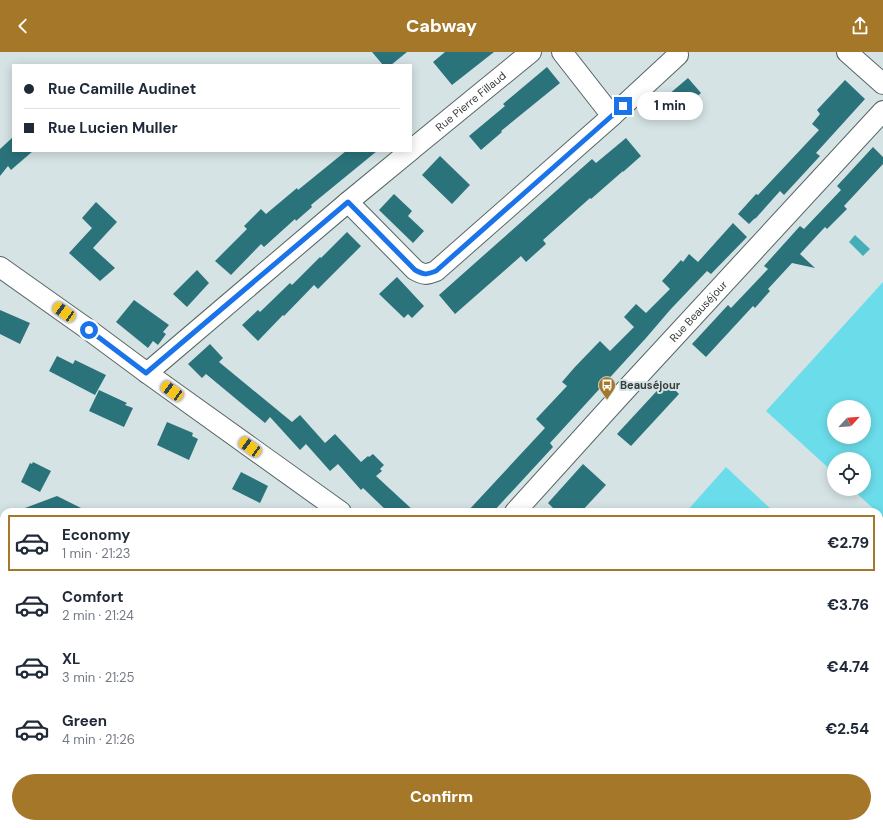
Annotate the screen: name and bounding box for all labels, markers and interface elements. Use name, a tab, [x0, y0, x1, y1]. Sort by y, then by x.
text: Cabway	[406, 14, 477, 38]
icon: back	[12, 15, 34, 37]
icon: share	[849, 15, 871, 37]
street label: Rue Pierre Fillaud	[432, 68, 509, 134]
text: Rue Camille Audinet	[48, 79, 196, 99]
callout: 1 min	[637, 92, 703, 120]
route end	[614, 97, 632, 115]
text: 1 min	[654, 97, 686, 114]
text: Rue Lucien Muller	[48, 118, 178, 138]
street label: Rue Beauséjour	[667, 277, 730, 345]
car	[51, 300, 77, 324]
route start	[80, 321, 98, 339]
bus stop icon: Beauséjour	[597, 375, 617, 400]
place label: Beauséjour	[620, 378, 681, 392]
car	[159, 379, 185, 403]
north arrow	[827, 400, 871, 444]
map controls	[827, 400, 871, 496]
car	[237, 435, 263, 459]
button: locate	[827, 452, 871, 496]
icon: car	[14, 525, 50, 561]
text: Economy	[62, 525, 130, 545]
text: €2.79	[828, 533, 869, 553]
text: 1 min · 21:23	[62, 545, 131, 562]
icon: car	[14, 587, 50, 623]
text: Comfort	[62, 587, 123, 607]
text: €3.76	[827, 595, 869, 615]
text: 2 min · 21:24	[62, 607, 134, 624]
icon: car	[14, 649, 50, 685]
text: XL	[62, 649, 80, 669]
text: €4.74	[827, 657, 869, 677]
text: 3 min · 21:25	[62, 669, 134, 686]
icon: car	[14, 711, 50, 747]
text: Green	[62, 711, 107, 731]
text: €2.54	[825, 719, 869, 739]
text: 4 min · 21:26	[62, 731, 135, 748]
button: Confirm	[12, 774, 871, 820]

